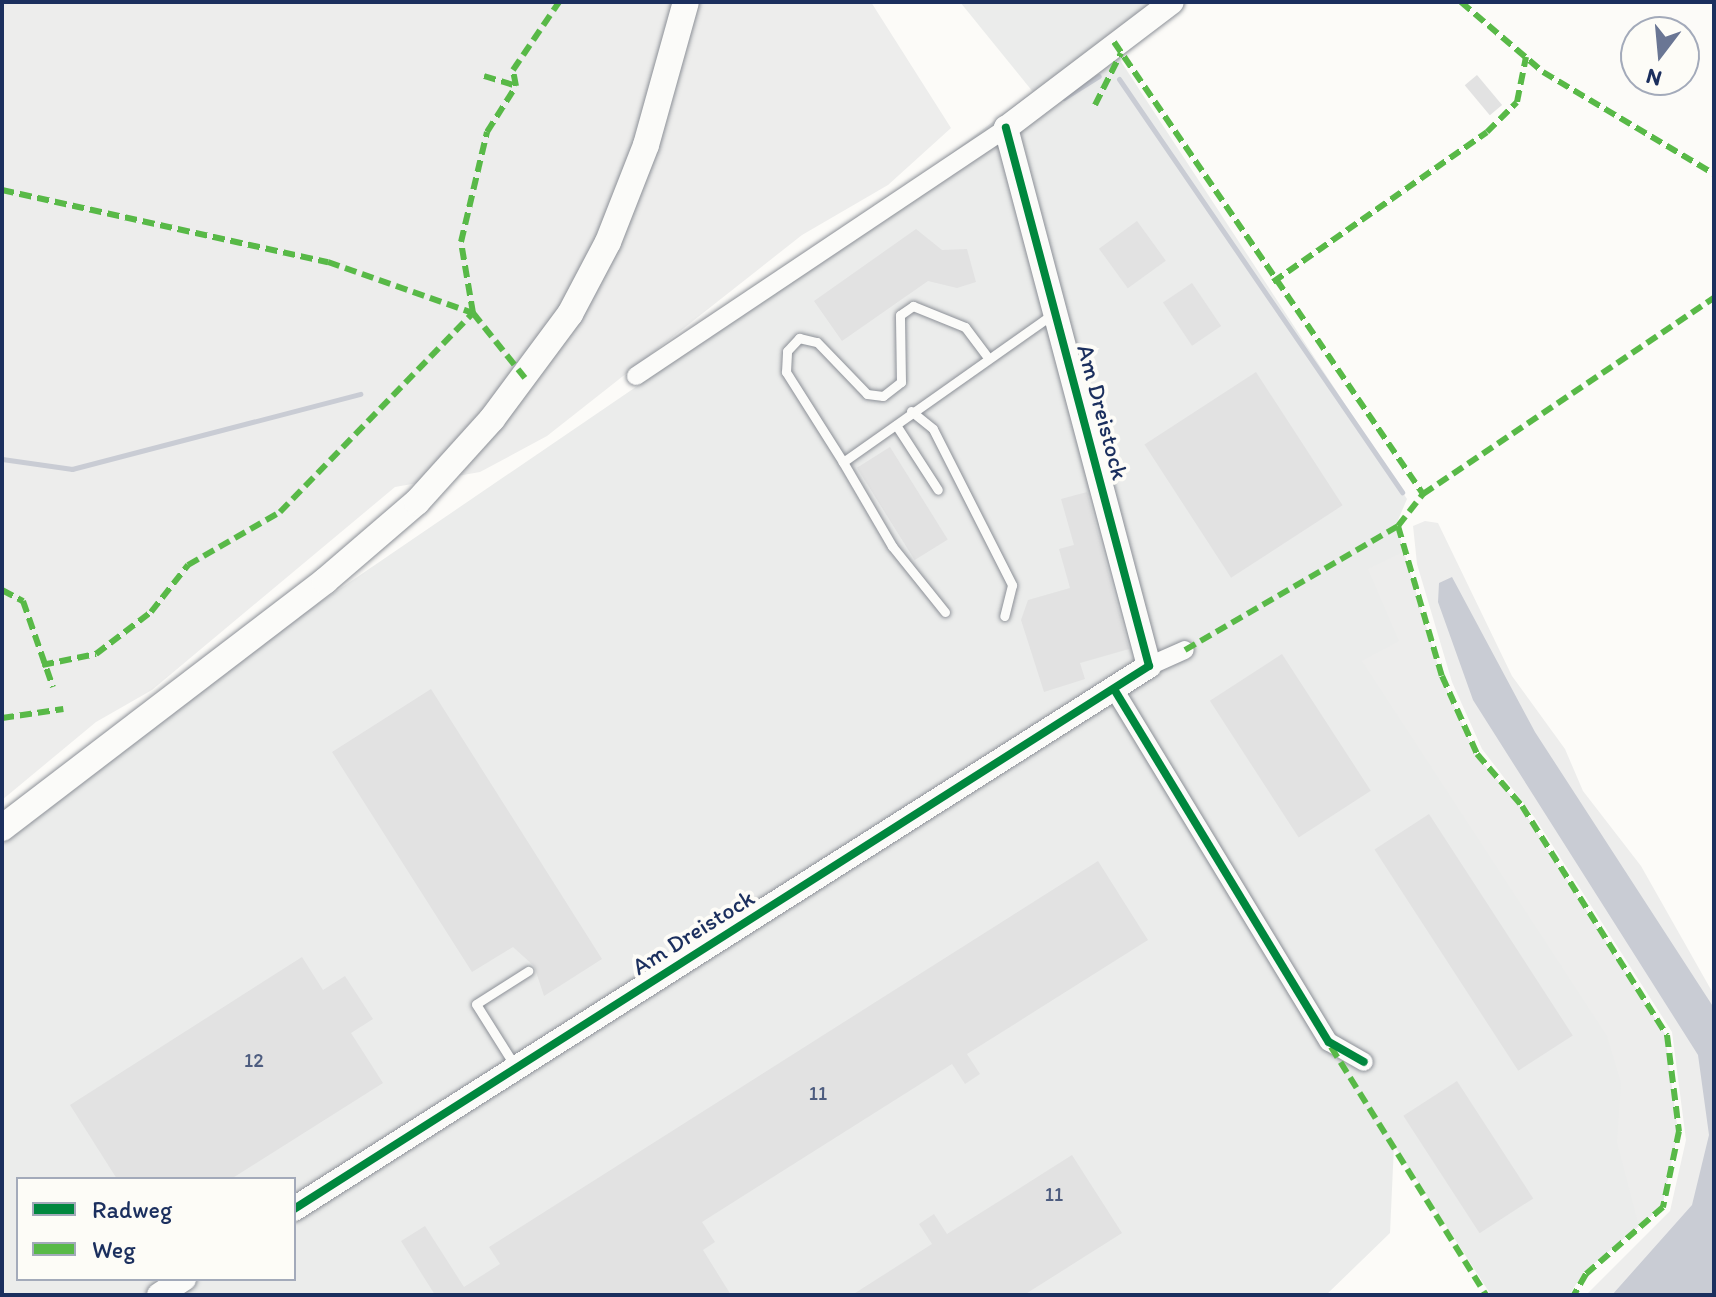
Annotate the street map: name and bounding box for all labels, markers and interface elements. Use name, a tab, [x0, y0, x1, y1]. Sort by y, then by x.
north arrow	[1620, 16, 1700, 96]
text: N	[1643, 63, 1665, 93]
street label: Am Dreistock	[1071, 341, 1135, 483]
street label: Am Dreistock	[626, 883, 760, 981]
house number: 12	[244, 1048, 264, 1072]
house number: 11	[809, 1081, 827, 1105]
legend	[16, 1177, 296, 1281]
house number: 11	[1045, 1182, 1063, 1206]
text: Radweg	[92, 1195, 172, 1224]
text: Weg	[92, 1235, 135, 1264]

